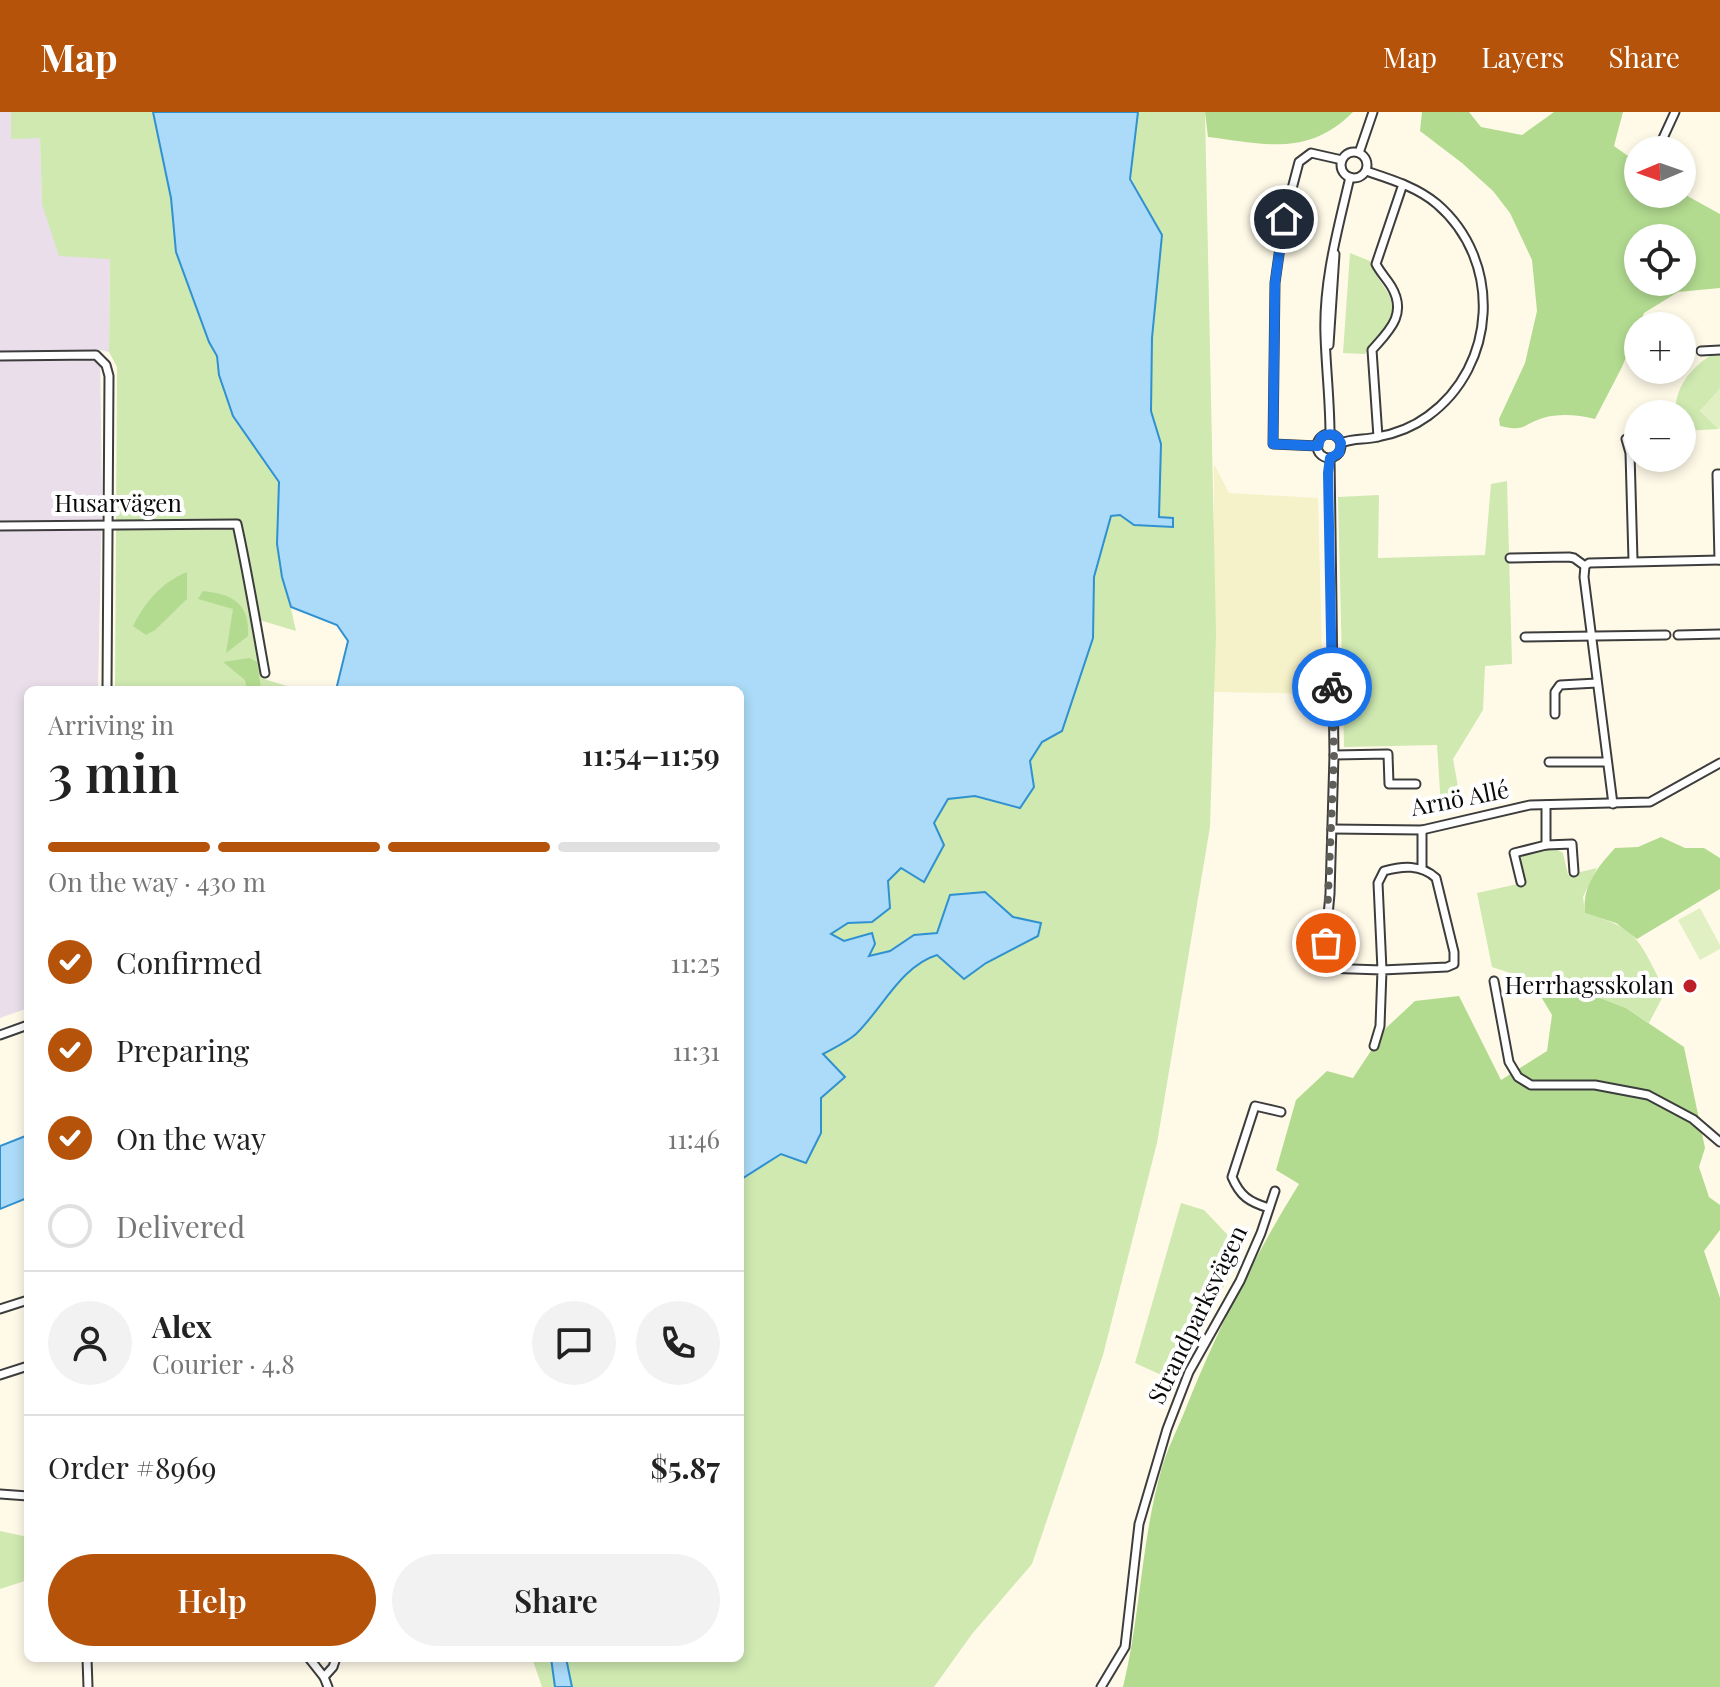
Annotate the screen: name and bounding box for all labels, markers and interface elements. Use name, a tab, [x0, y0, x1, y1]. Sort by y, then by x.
text: Map	[40, 31, 117, 82]
text: Map	[1383, 38, 1437, 75]
text: Layers	[1481, 38, 1564, 75]
text: Share	[1608, 38, 1680, 75]
north arrow	[1624, 136, 1696, 208]
map controls	[1624, 136, 1696, 472]
pin	[1250, 185, 1318, 253]
icon: home	[1262, 197, 1306, 241]
button: locate	[1624, 224, 1696, 296]
button: +	[1624, 312, 1696, 384]
button: −	[1624, 400, 1696, 472]
street label: Husarvägen	[54, 486, 182, 518]
courier	[1292, 647, 1372, 727]
icon: bike	[1310, 665, 1354, 709]
text: Arriving in	[48, 707, 174, 742]
text: 11:54–11:59	[582, 734, 720, 774]
text: 3 min	[48, 737, 179, 806]
street label: Arnö Allé	[1407, 772, 1511, 822]
text: On the way · 430 m	[48, 864, 266, 899]
pin	[1292, 909, 1360, 977]
icon: bag	[1304, 921, 1348, 965]
icon: check	[48, 940, 92, 984]
text: Confirmed	[116, 942, 262, 982]
text: 11:25	[671, 945, 720, 980]
place label: Herrhagsskolan	[1505, 968, 1674, 1000]
marker: Herrhagsskolan	[1681, 977, 1699, 995]
icon: check	[48, 1028, 92, 1072]
text: Preparing	[116, 1030, 249, 1070]
text: 11:31	[672, 1033, 720, 1068]
icon: check	[48, 1116, 92, 1160]
text: On the way	[116, 1118, 266, 1158]
text: 11:46	[668, 1121, 720, 1156]
text: Delivered	[116, 1206, 245, 1246]
street label: Strandparksvägen	[1139, 1220, 1253, 1409]
button: person	[48, 1301, 132, 1385]
button: chat	[532, 1301, 616, 1385]
button: phone	[636, 1301, 720, 1385]
text: Alex	[152, 1306, 212, 1346]
text: Courier · 4.8	[152, 1346, 295, 1381]
text: Order #8969	[48, 1447, 217, 1487]
text: $5.87	[650, 1447, 720, 1487]
button: Help	[48, 1554, 376, 1646]
button: Share	[392, 1554, 720, 1646]

